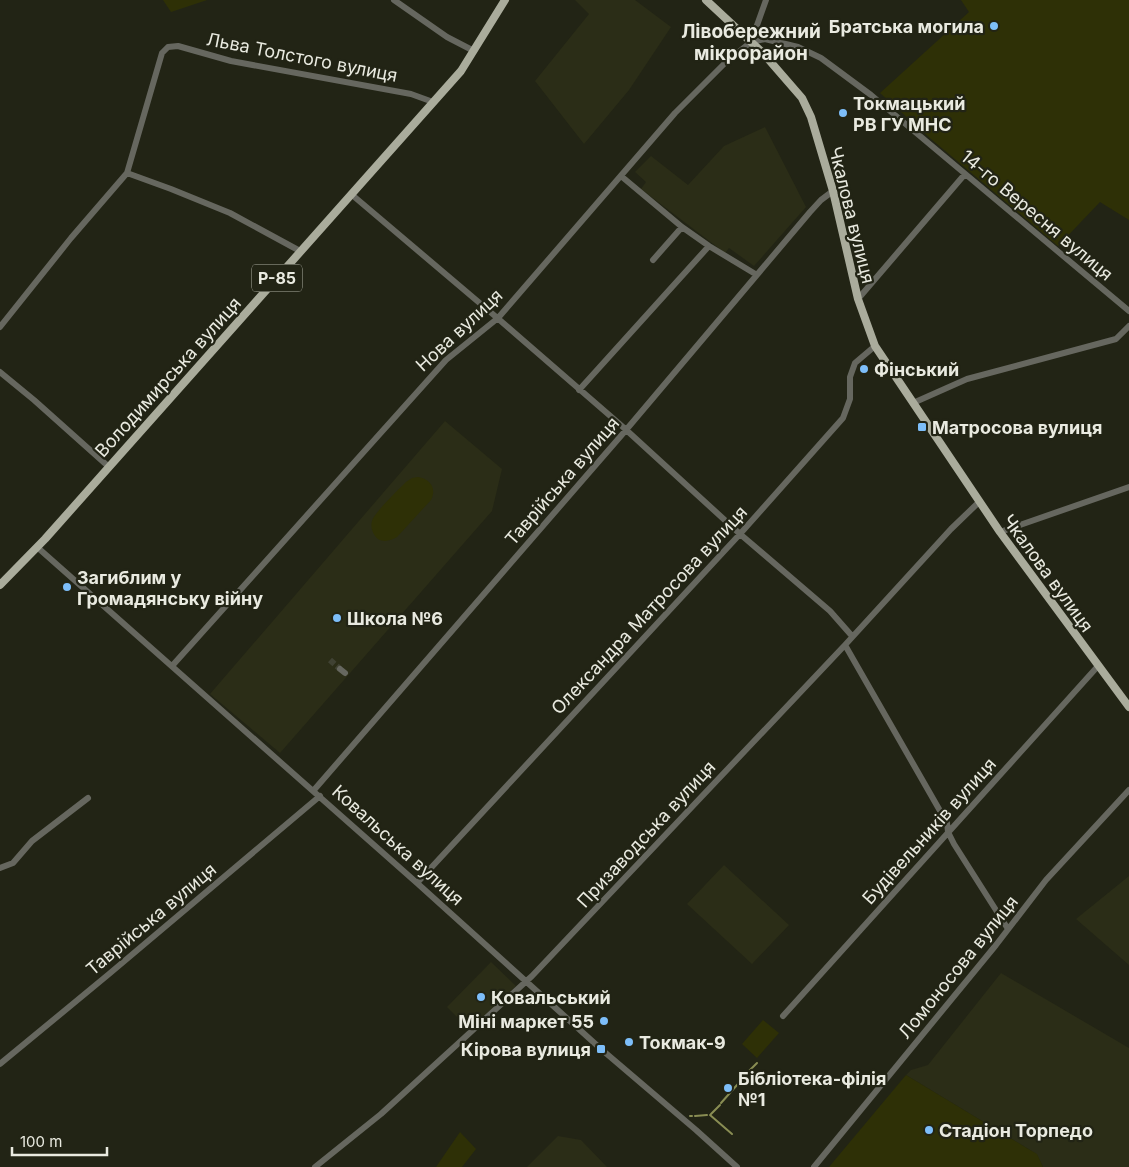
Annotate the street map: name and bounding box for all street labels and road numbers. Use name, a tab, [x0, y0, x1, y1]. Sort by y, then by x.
street label: Льва Толстого вулиця	[205, 28, 399, 86]
street label: Чкалова вулиця	[825, 144, 879, 286]
street label: 14-го Вересня вулиця	[957, 145, 1117, 285]
road number: Р-85	[252, 264, 302, 292]
street label: Нова вулиця	[411, 285, 507, 375]
street label: Володимирська вулиця	[91, 293, 245, 461]
street label: Таврійська вулиця	[501, 413, 623, 549]
street label: Олександра Матросова вулиця	[547, 501, 751, 719]
street label: Чкалова вулиця	[998, 510, 1098, 636]
street label: Будівельників вулиця	[858, 754, 1000, 908]
street label: Призаводська вулиця	[573, 756, 719, 912]
street label: Ковальська вулиця	[328, 781, 468, 909]
street label: Таврійська вулиця	[82, 859, 220, 979]
street label: Ломоносова вулиця	[894, 891, 1022, 1043]

